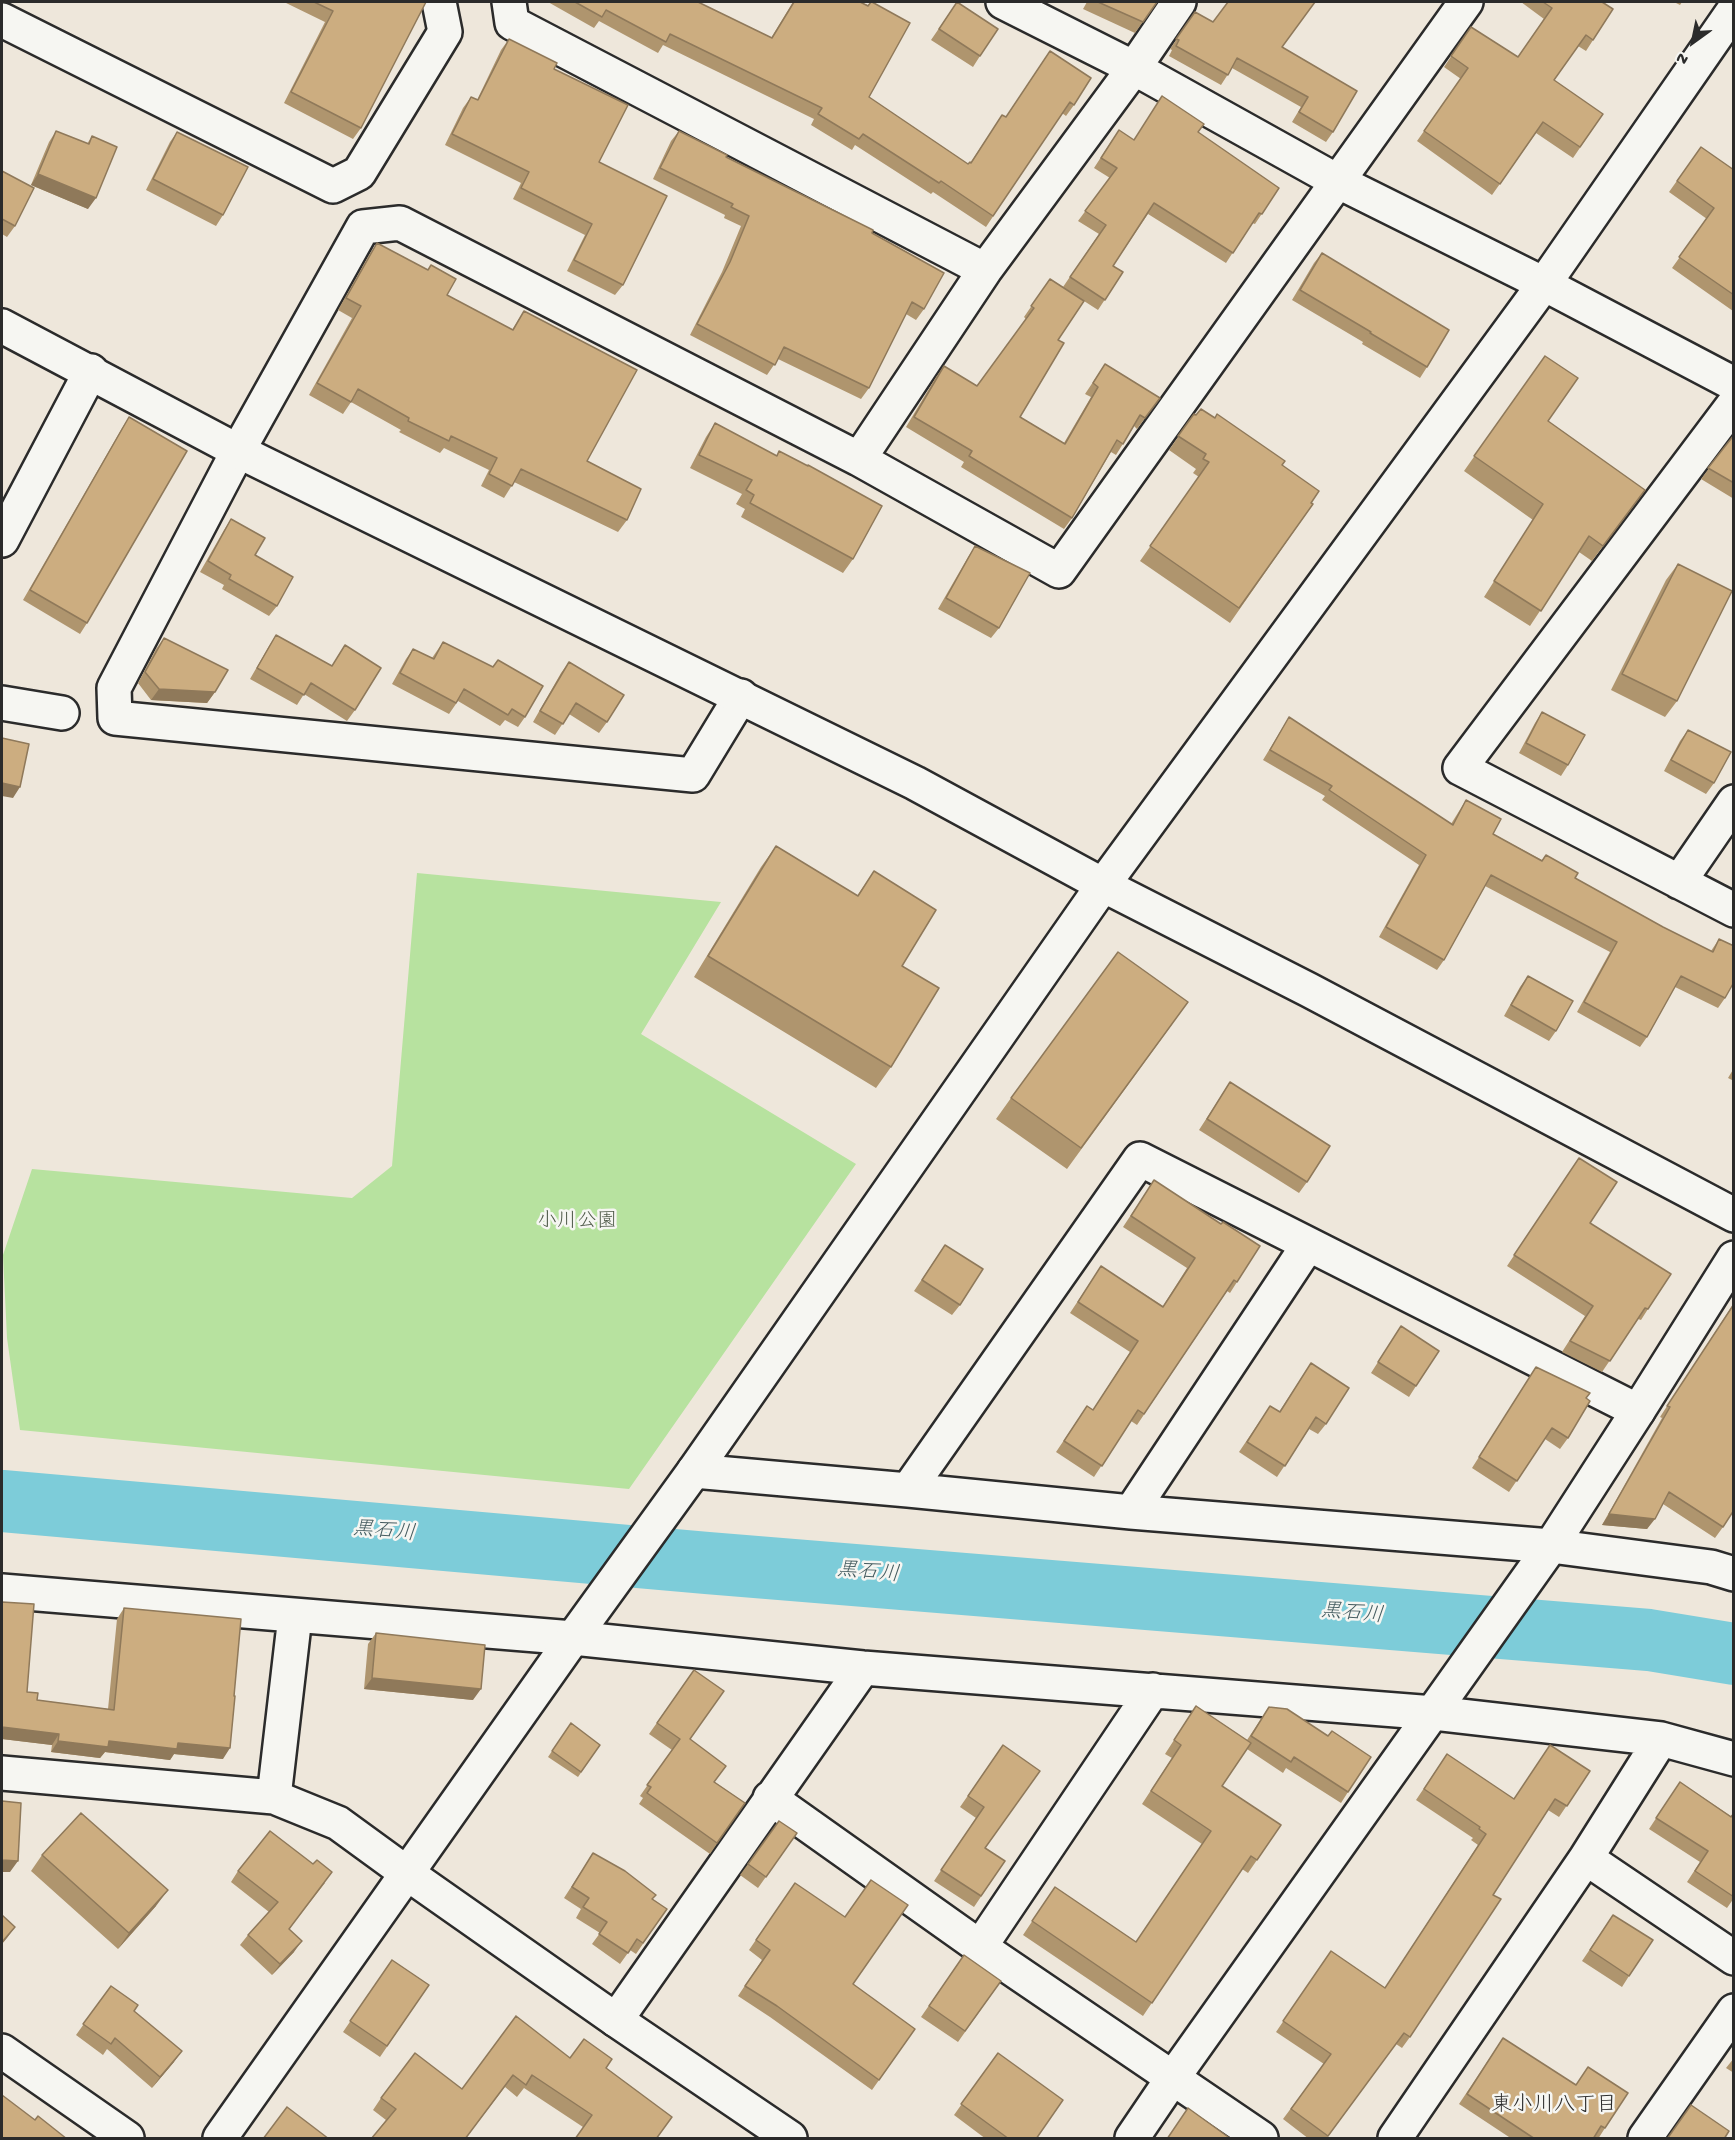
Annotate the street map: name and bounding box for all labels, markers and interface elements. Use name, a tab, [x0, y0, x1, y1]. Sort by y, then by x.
north arrow	[1663, 12, 1723, 72]
text: N	[1673, 47, 1692, 68]
park label: 小川公園	[537, 1211, 617, 1235]
water label: 黒石川	[352, 1518, 416, 1548]
water label: 黒石川	[836, 1559, 900, 1589]
water label: 黒石川	[1320, 1600, 1384, 1630]
district label: 東小川八丁目	[1491, 2094, 1617, 2120]

